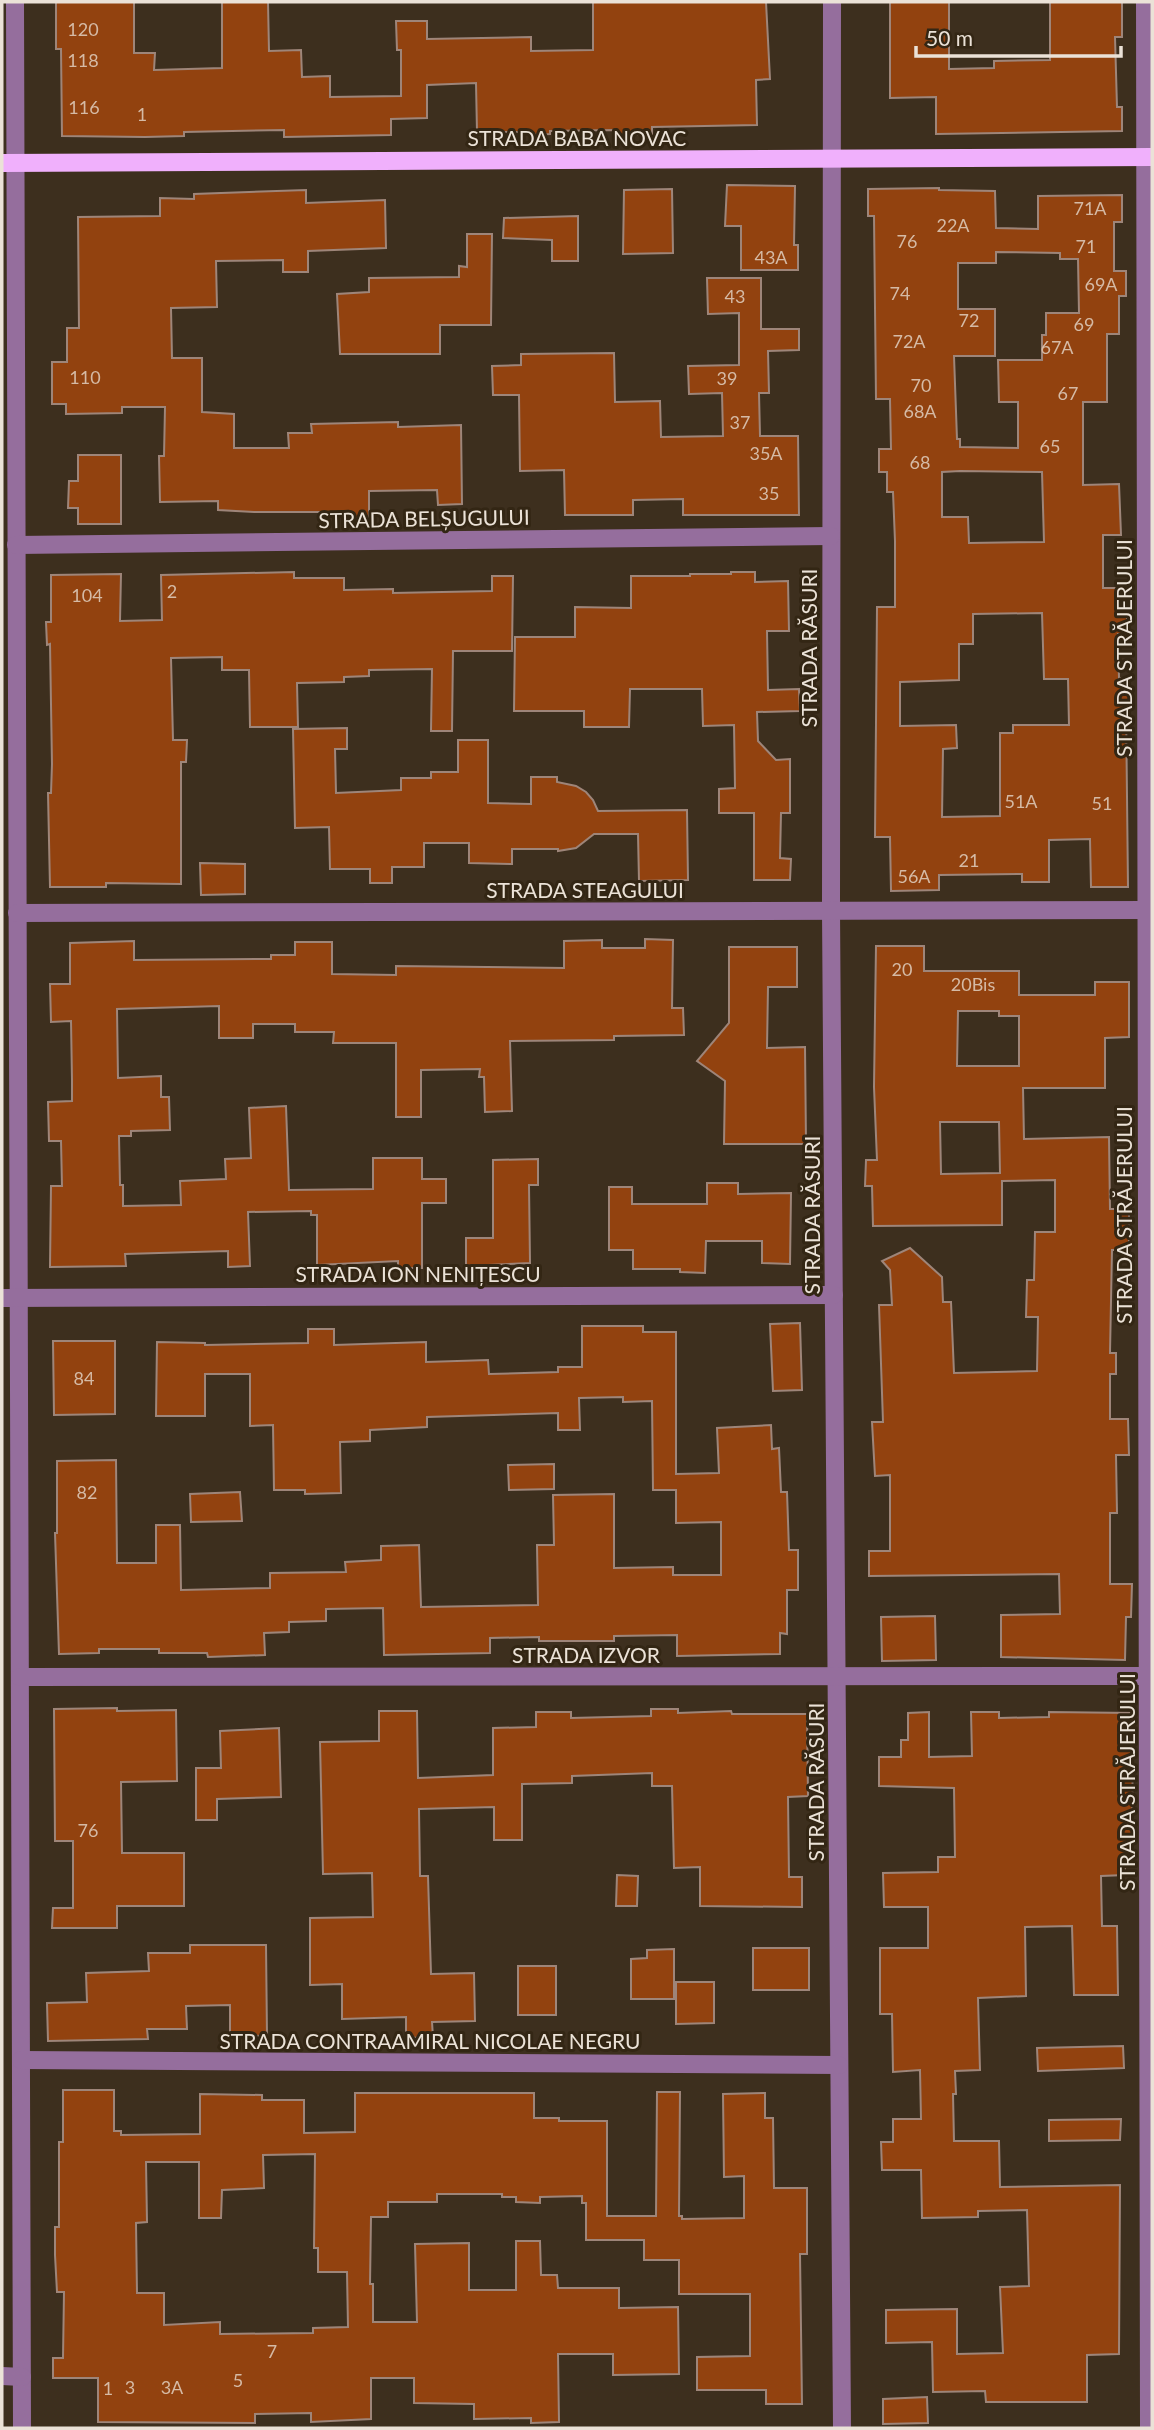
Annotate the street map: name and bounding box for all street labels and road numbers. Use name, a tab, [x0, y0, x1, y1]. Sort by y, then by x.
street label: STRADA BABA NOVAC	[468, 125, 686, 150]
street label: STRADA BELȘUGULUI	[318, 504, 530, 532]
street label: STRADA STRĂJERULUI	[1111, 539, 1136, 757]
street label: STRADA RĂSURI	[796, 569, 821, 727]
street label: STRADA STEAGULUI	[486, 877, 684, 902]
street label: STRADA STRĂJERULUI	[1111, 1106, 1136, 1324]
street label: STRADA RĂSURI	[799, 1136, 824, 1294]
street label: STRADA ION NENIȚESCU	[295, 1261, 541, 1286]
street label: STRADA IZVOR	[512, 1642, 661, 1667]
street label: STRADA STRĂJERULUI	[1114, 1673, 1139, 1891]
street label: STRADA RĂSURI	[803, 1703, 828, 1861]
street label: STRADA CONTRAAMIRAL NICOLAE NEGRU	[219, 2028, 641, 2053]

